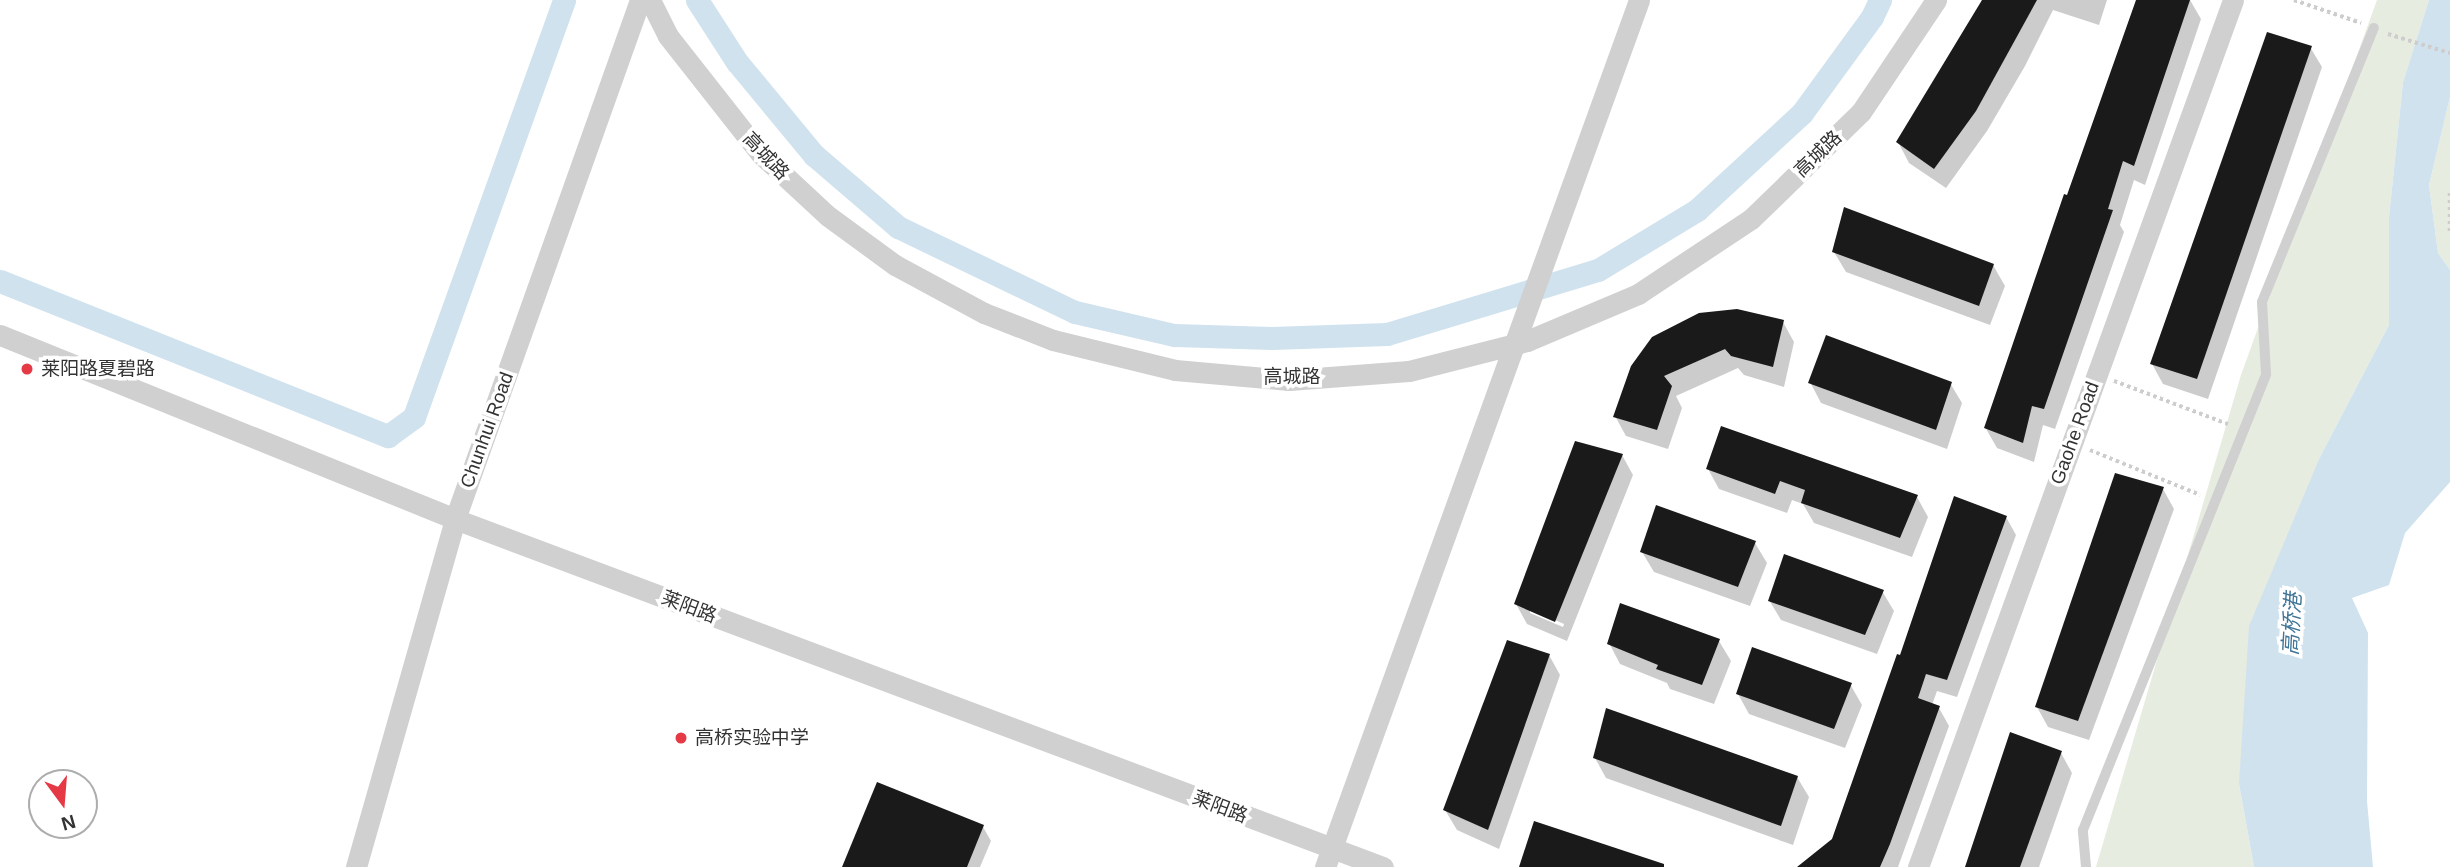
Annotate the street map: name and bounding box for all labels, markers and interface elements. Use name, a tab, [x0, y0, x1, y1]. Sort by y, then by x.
street label: 高城路	[1790, 126, 1846, 182]
street label: 高城路	[738, 127, 794, 185]
place label: 莱阳路夏碧路	[41, 358, 155, 380]
marker: 莱阳路夏碧路	[19, 361, 35, 377]
street label: 高城路	[1264, 366, 1320, 388]
street label: Chunhui Road	[456, 369, 518, 491]
street label: Gaohe Road	[2046, 378, 2104, 488]
street label: 莱阳路	[658, 586, 720, 628]
water label: 高桥港	[2278, 592, 2306, 656]
place label: 高桥实验中学	[695, 727, 809, 749]
marker: 高桥实验中学	[673, 730, 689, 746]
north arrow	[28, 769, 98, 839]
street label: 莱阳路	[1189, 786, 1251, 828]
text: N	[59, 811, 78, 835]

